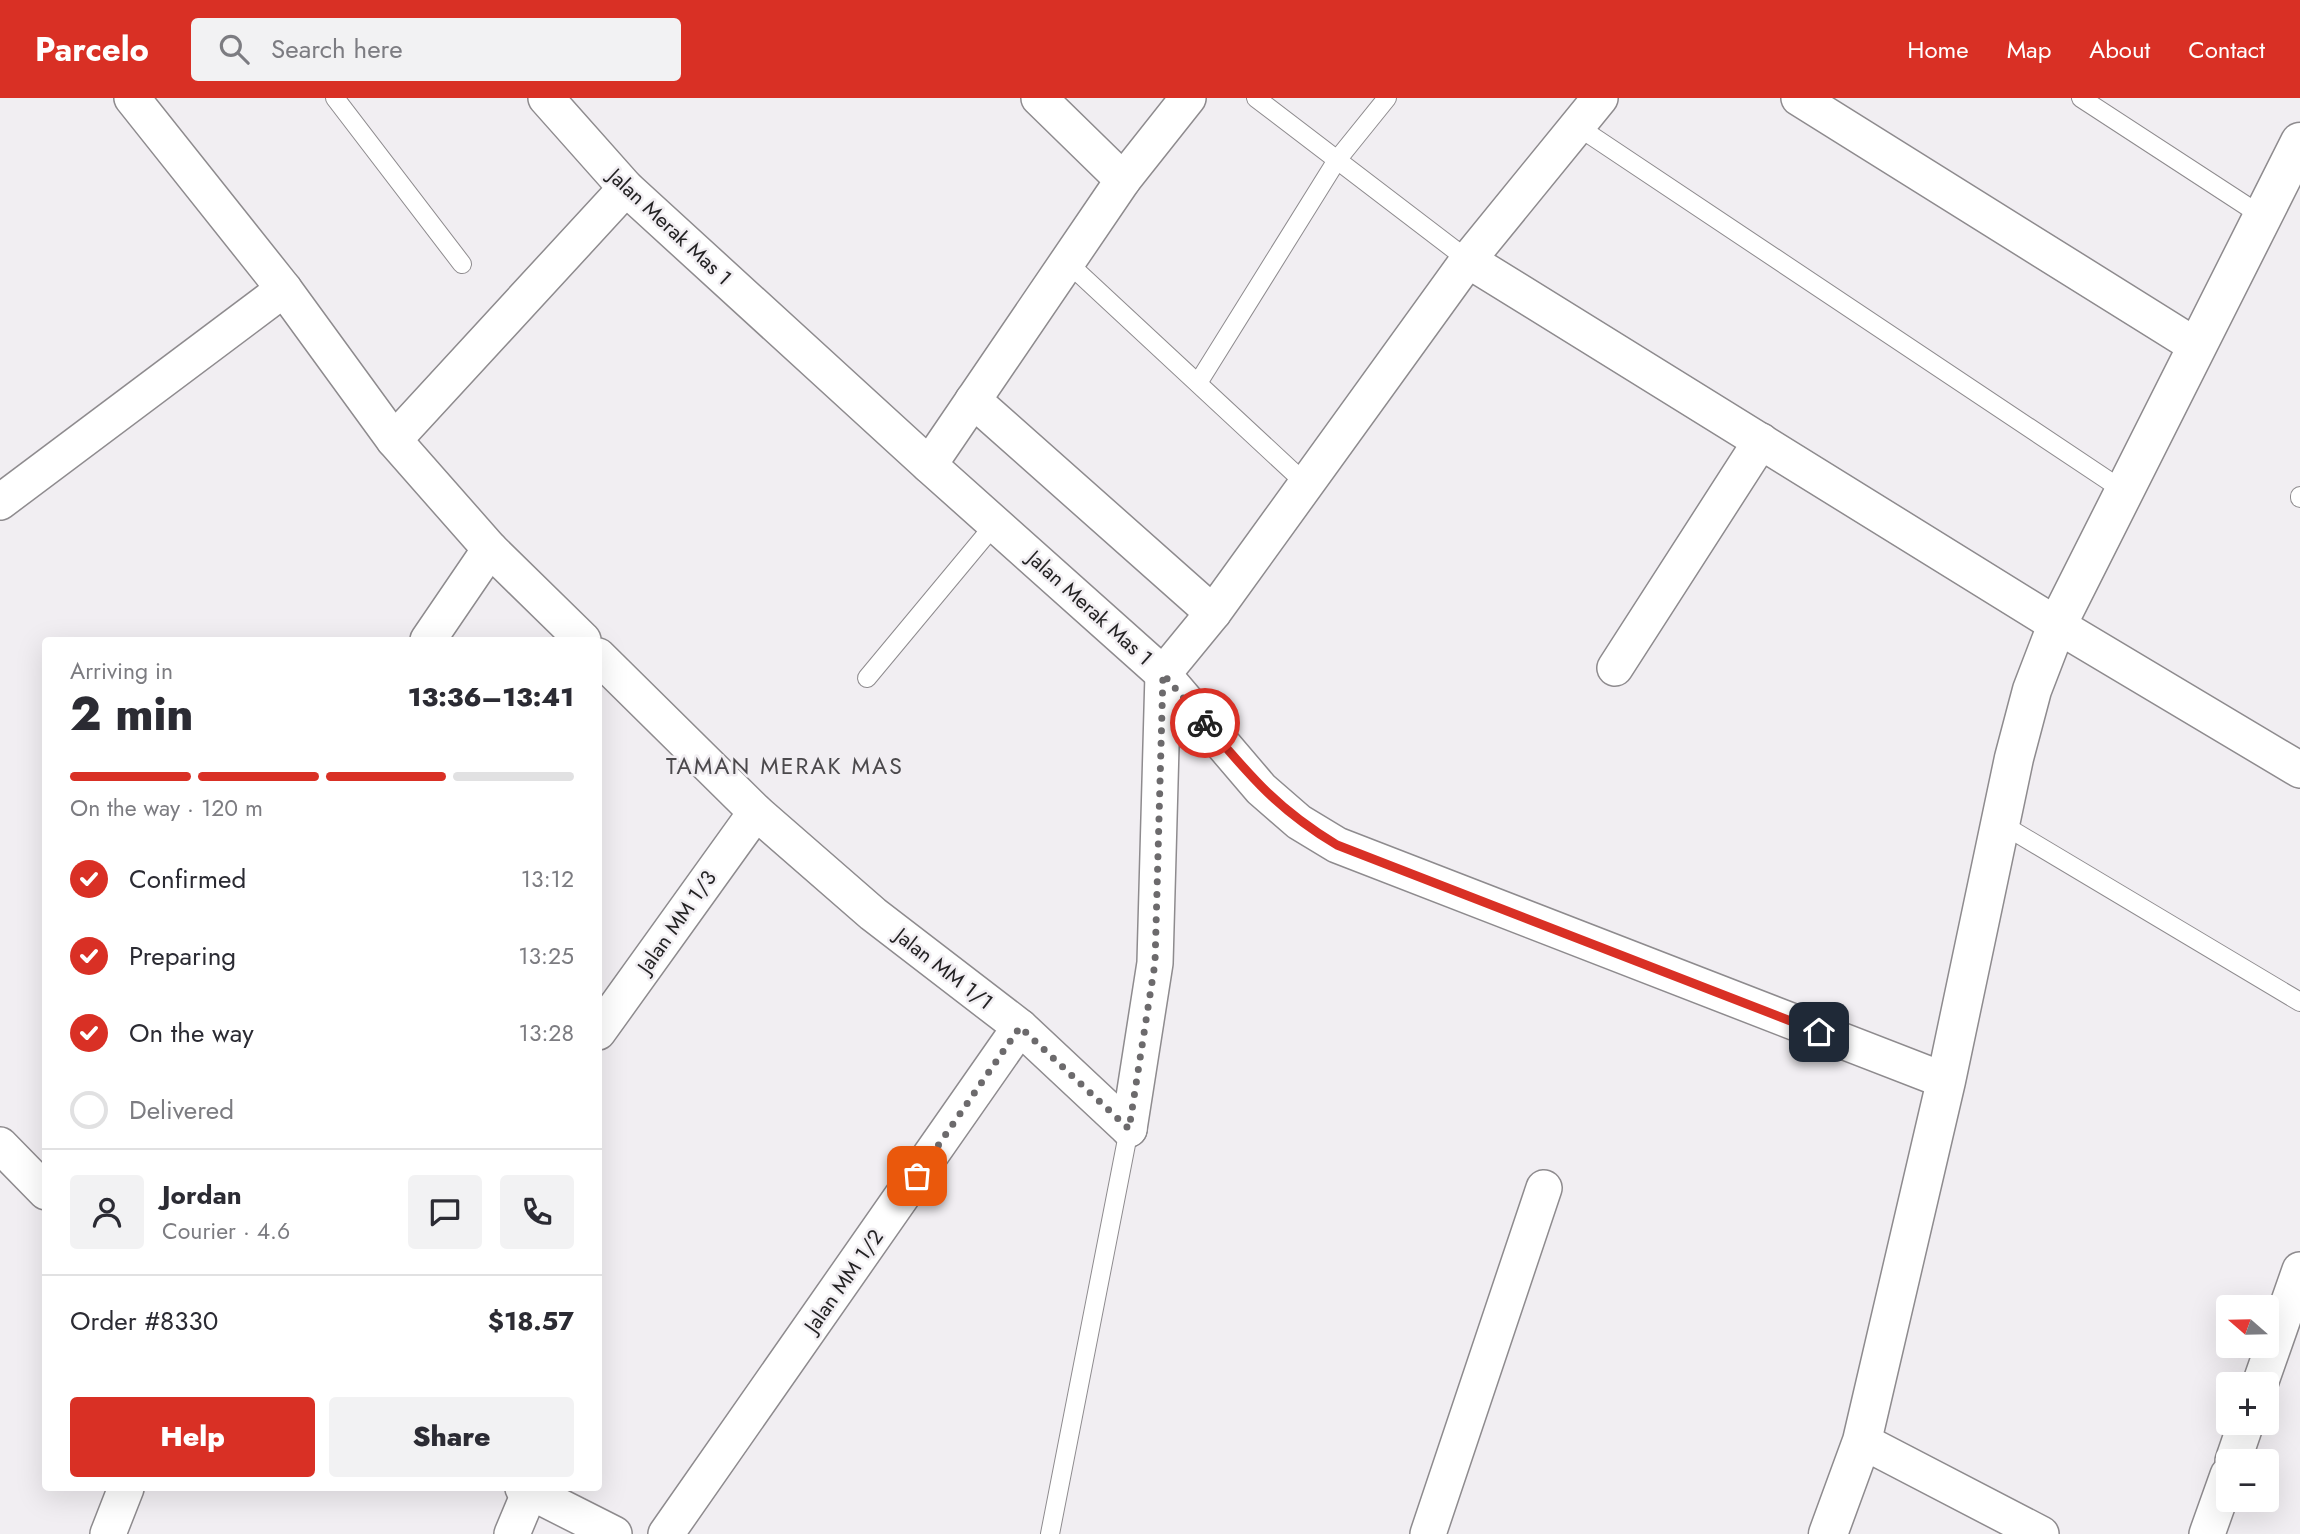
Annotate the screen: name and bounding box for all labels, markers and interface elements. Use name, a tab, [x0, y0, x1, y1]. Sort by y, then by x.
search box	[191, 18, 681, 81]
text: Parcelo	[35, 26, 149, 73]
icon: search	[215, 30, 253, 68]
text: Search here	[271, 30, 403, 68]
text: Home	[1907, 32, 1969, 67]
text: Map	[2007, 32, 2051, 67]
text: About	[2089, 32, 2150, 67]
text: Contact	[2188, 32, 2265, 67]
street label: Jalan Merak Mas 1	[599, 160, 739, 292]
street label: Jalan Merak Mas 1	[1019, 542, 1159, 672]
text: Arriving in	[70, 654, 173, 688]
text: 13:36–13:41	[408, 678, 574, 716]
text: 2 min	[70, 681, 194, 747]
courier	[1170, 688, 1240, 758]
icon: bike	[1186, 704, 1224, 742]
district label: TAMAN MERAK MAS	[666, 749, 904, 783]
text: On the way · 120 m	[70, 791, 263, 825]
icon: check	[70, 860, 108, 898]
text: Confirmed	[129, 860, 246, 898]
text: 13:12	[521, 862, 574, 896]
street label: Jalan MM 1/3	[629, 864, 724, 982]
street label: Jalan MM 1/1	[886, 919, 1000, 1017]
icon: check	[70, 937, 108, 975]
text: Preparing	[129, 937, 236, 975]
text: 13:25	[518, 939, 574, 973]
pin	[1789, 1002, 1849, 1062]
icon: home	[1800, 1013, 1838, 1051]
icon: check	[70, 1014, 108, 1052]
text: On the way	[129, 1014, 254, 1052]
text: 13:28	[519, 1016, 574, 1050]
text: Delivered	[129, 1091, 234, 1129]
pin	[887, 1146, 947, 1206]
icon: bag	[898, 1157, 936, 1195]
button: person	[70, 1175, 144, 1249]
button: chat	[408, 1175, 482, 1249]
button: phone	[500, 1175, 574, 1249]
text: Jordan	[162, 1176, 242, 1214]
text: Courier · 4.6	[162, 1214, 290, 1248]
street label: Jalan MM 1/2	[796, 1223, 891, 1341]
north arrow	[2216, 1295, 2278, 1358]
map controls	[2216, 1295, 2279, 1512]
text: Order #8330	[70, 1302, 218, 1340]
text: $18.57	[488, 1302, 574, 1340]
button: +	[2216, 1372, 2279, 1435]
button: Help	[70, 1397, 315, 1477]
button: Share	[329, 1397, 574, 1477]
button: −	[2216, 1449, 2279, 1512]

